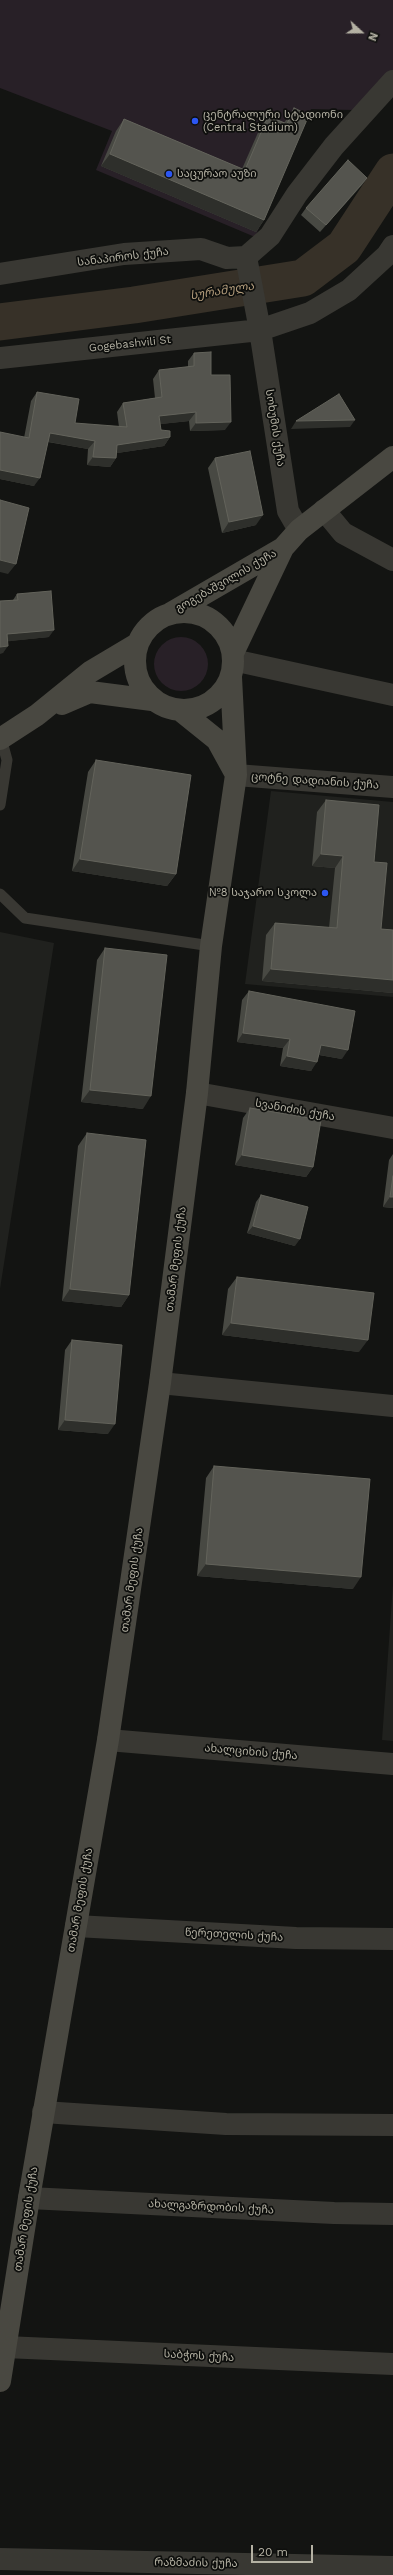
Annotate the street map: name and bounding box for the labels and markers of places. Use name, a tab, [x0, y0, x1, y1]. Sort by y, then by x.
place label: ცენტრალური სტადიონი (Central Stadium)	[203, 108, 343, 134]
marker: ცენტრალური სტადიონი (Central Stadium)	[190, 116, 200, 126]
place label: საცურაო აუზი	[177, 167, 257, 181]
marker: საცურაო აუზი	[164, 169, 174, 179]
place label: №8 საჯარო სკოლა	[209, 886, 317, 900]
marker: №8 საჯარო სკოლა	[320, 888, 330, 898]

